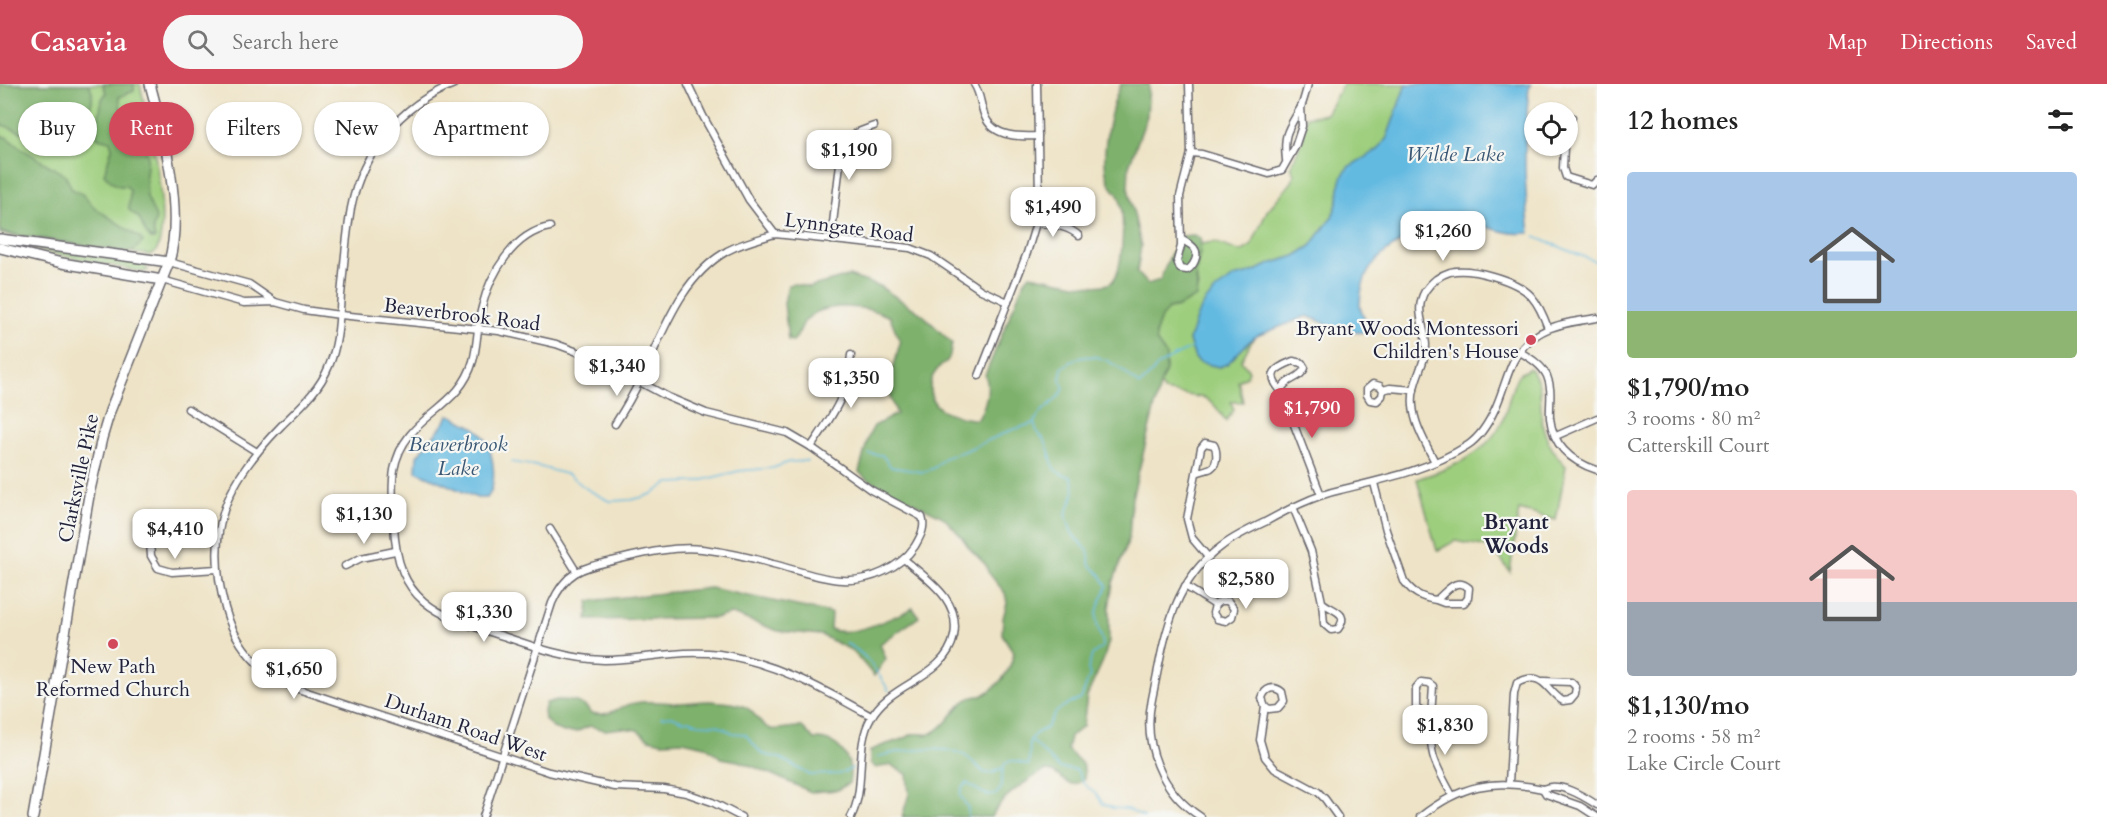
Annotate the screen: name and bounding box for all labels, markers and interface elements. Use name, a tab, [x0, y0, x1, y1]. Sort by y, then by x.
search box	[163, 15, 583, 69]
text: Casavia	[30, 23, 127, 61]
icon: search	[184, 26, 217, 59]
text: Search here	[232, 27, 339, 57]
text: Map	[1827, 28, 1867, 57]
text: Directions	[1900, 28, 1993, 57]
text: Saved	[2026, 28, 2077, 57]
chip: Buy	[18, 102, 97, 156]
chip: Rent	[109, 102, 194, 156]
chip: Filters	[206, 102, 302, 156]
chip: New	[314, 102, 400, 156]
chip: Apartment	[412, 102, 549, 156]
map controls	[1524, 102, 1578, 156]
button: locate	[1524, 102, 1578, 156]
text: 12 homes	[1627, 103, 1738, 138]
icon: filters	[2044, 104, 2077, 137]
pin: $1,190	[800, 130, 898, 181]
text: $1,190	[820, 136, 878, 163]
water label: Wilde Lake	[1406, 140, 1505, 169]
pin: $1,490	[1004, 187, 1102, 238]
text: $1,490	[1024, 193, 1082, 220]
street label: Lynngate Road	[783, 206, 915, 249]
pin: $1,260	[1394, 211, 1492, 262]
icon: home	[1798, 211, 1906, 319]
text: $1,260	[1414, 217, 1472, 244]
street label: Beaverbrook Road	[382, 291, 542, 338]
place label: Bryant Woods Montessori Children's House	[1296, 315, 1519, 365]
marker: Bryant Woods Montessori Children's House	[1524, 333, 1538, 347]
pin: $1,340	[568, 346, 666, 397]
text: $1,340	[588, 352, 646, 379]
pin: $1,350	[802, 358, 900, 409]
text: $1,350	[822, 364, 880, 391]
text: $1,790/mo	[1627, 370, 1750, 405]
pin: $1,790	[1263, 388, 1361, 439]
text: $1,790	[1283, 394, 1341, 421]
text: 3 rooms · 80 m²	[1627, 405, 1760, 432]
street label: Clarksville Pike	[52, 411, 105, 545]
water label: Beaverbrook Lake	[408, 430, 508, 483]
text: Catterskill Court	[1627, 432, 1769, 459]
pin: $1,130	[315, 494, 413, 545]
text: $1,130	[335, 500, 393, 527]
district label: Bryant Woods	[1482, 508, 1549, 561]
pin: $4,410	[126, 509, 224, 560]
text: $4,410	[146, 515, 204, 542]
icon: home	[1798, 529, 1906, 637]
pin: $2,580	[1197, 559, 1295, 610]
text: $2,580	[1217, 565, 1275, 592]
pin: $1,330	[435, 592, 533, 643]
text: $1,330	[455, 598, 513, 625]
marker: New Path Reformed Church	[106, 637, 120, 651]
pin: $1,650	[245, 649, 343, 700]
place label: New Path Reformed Church	[36, 653, 190, 703]
text: $1,650	[265, 655, 323, 682]
street label: Durham Road West	[381, 687, 551, 768]
text: $1,130/mo	[1627, 688, 1750, 723]
pin: $1,830	[1396, 705, 1494, 756]
text: $1,830	[1416, 711, 1474, 738]
text: 2 rooms · 58 m²	[1627, 723, 1760, 750]
text: Lake Circle Court	[1627, 750, 1780, 777]

